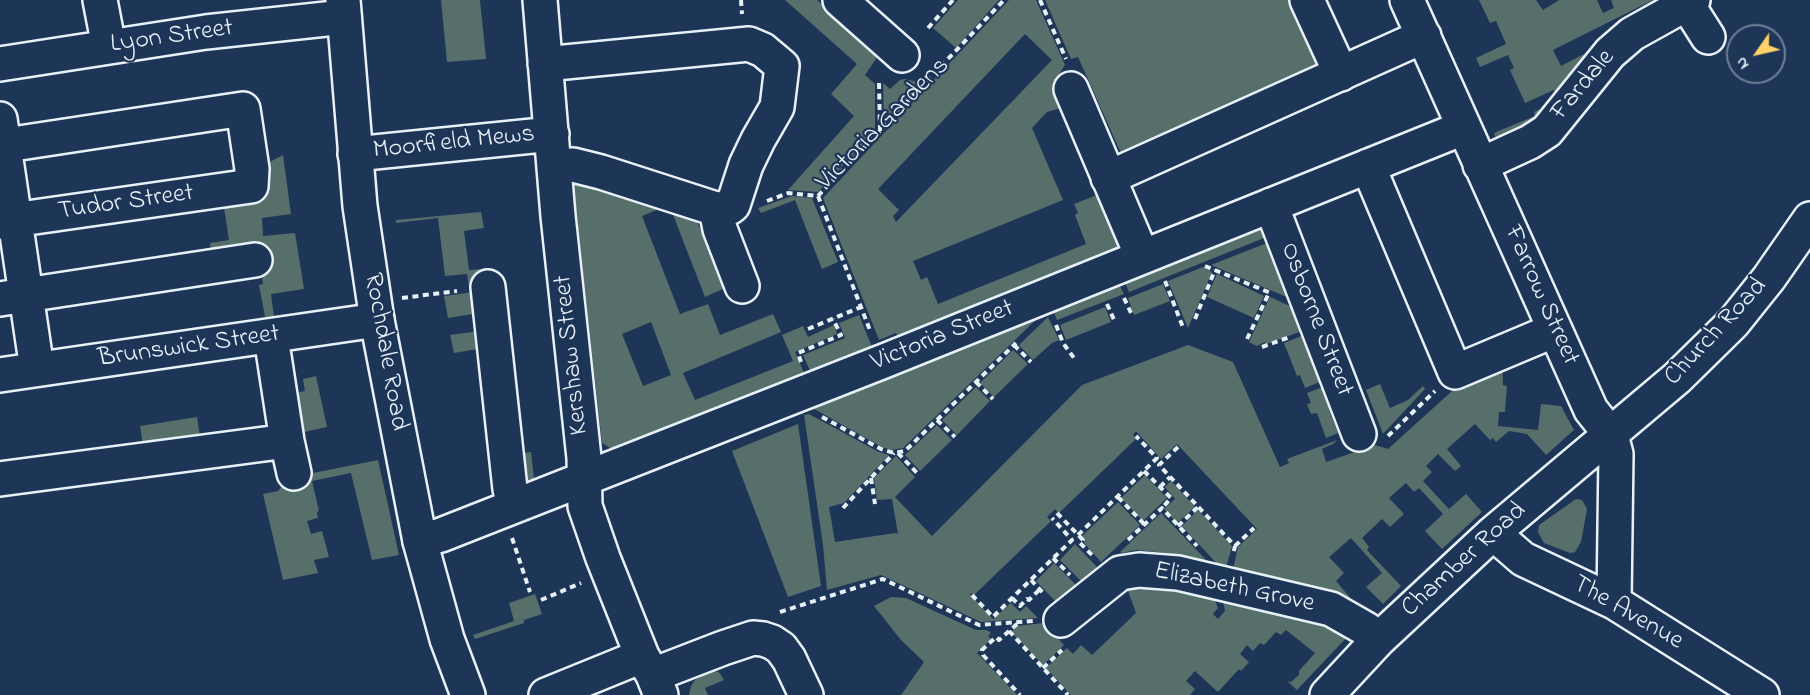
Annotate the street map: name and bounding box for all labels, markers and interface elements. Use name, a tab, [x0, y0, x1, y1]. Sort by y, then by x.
street label: Lyon Street	[109, 14, 235, 62]
north arrow	[1726, 24, 1786, 84]
street label: Fardale	[1545, 44, 1623, 128]
street label: Victoria Gardens	[811, 52, 957, 198]
text: N	[1730, 52, 1756, 74]
street label: Moorfield Mews	[372, 120, 536, 168]
street label: Tudor Street	[56, 179, 196, 229]
street label: Farrow Street	[1495, 221, 1585, 371]
street label: Osborne Street	[1271, 239, 1359, 401]
street label: Rochdale Road	[355, 271, 413, 433]
street label: Church Road	[1659, 272, 1775, 394]
street label: Kershaw Street	[549, 273, 597, 437]
street label: Victoria Street	[867, 294, 1019, 380]
street label: Brunswick Street	[96, 320, 282, 376]
street label: Chamber Road	[1396, 497, 1534, 625]
street label: Elizabeth Grove	[1151, 557, 1317, 621]
street label: The Avenue	[1566, 570, 1688, 658]

